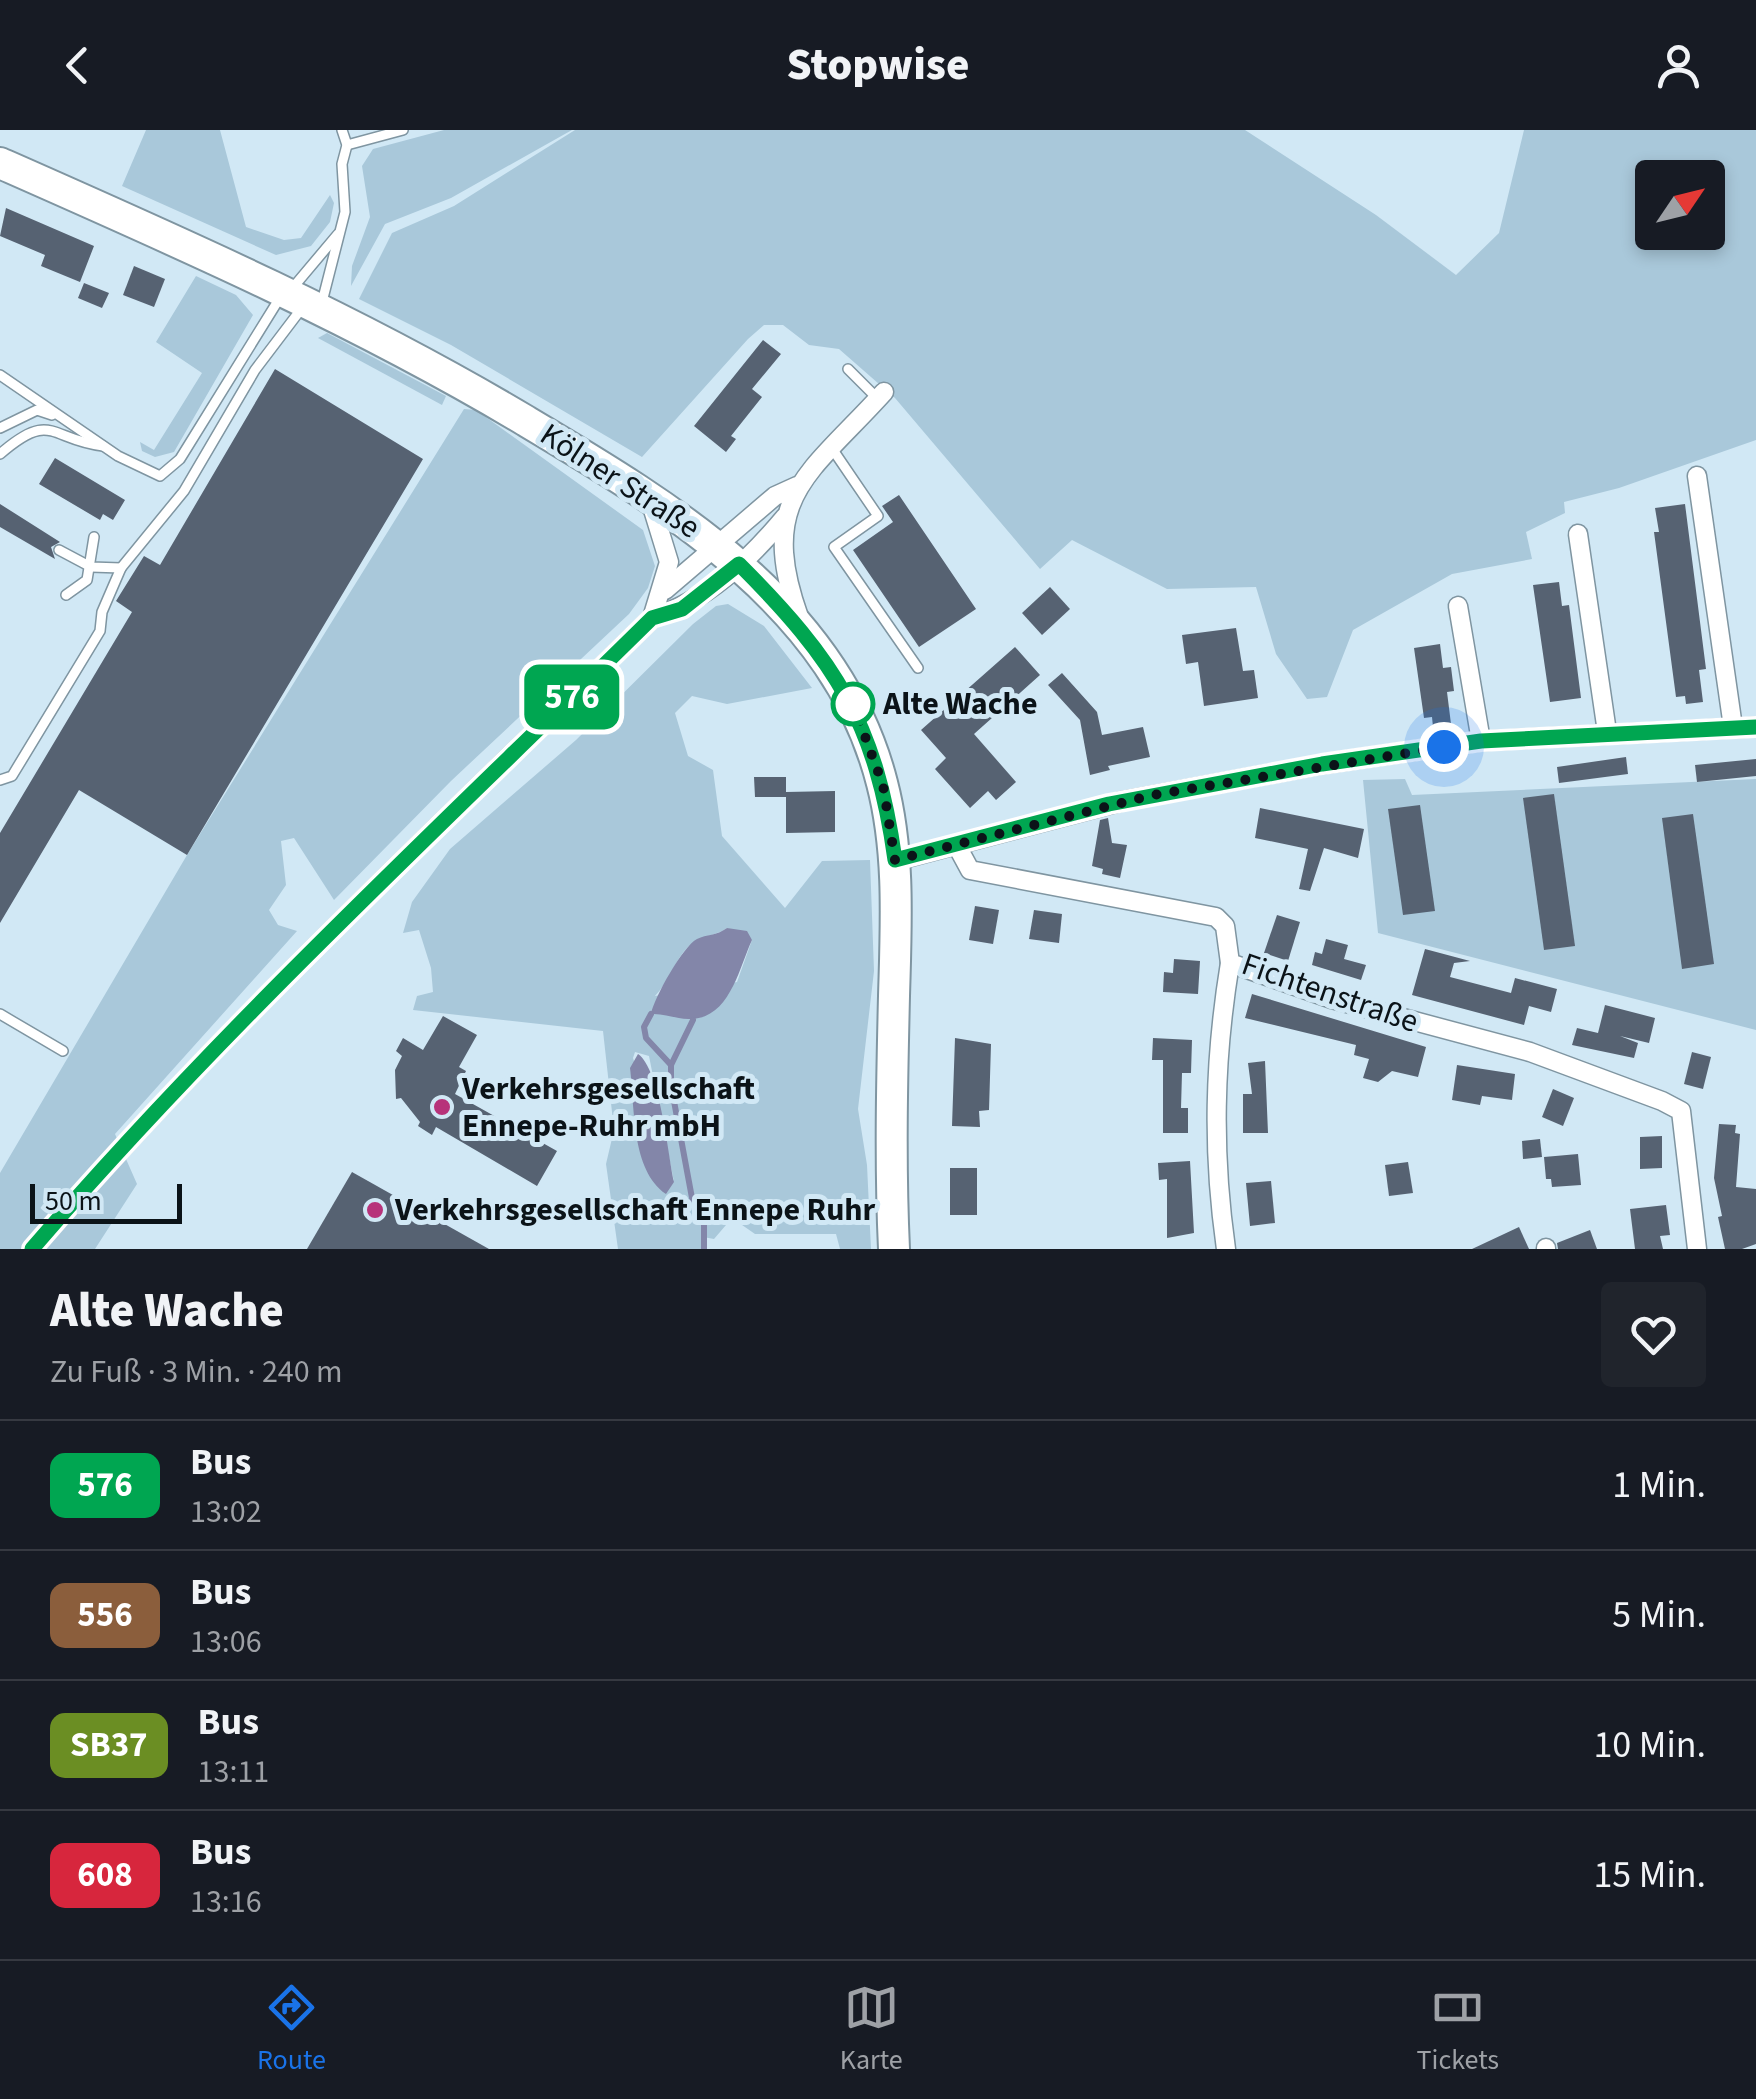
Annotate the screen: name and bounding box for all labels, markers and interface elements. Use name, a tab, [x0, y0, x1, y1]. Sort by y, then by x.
text: Stopwise	[787, 33, 969, 97]
icon: back	[50, 38, 105, 93]
icon: person	[1651, 38, 1706, 93]
north arrow	[1635, 160, 1725, 250]
map controls	[1635, 160, 1725, 250]
street label: Kölner Straße	[531, 412, 709, 550]
line badge: 576	[514, 664, 630, 730]
text: 576	[544, 672, 600, 722]
place label: Alte Wache	[882, 681, 1037, 727]
marker: Alte Wache	[832, 683, 874, 725]
your location	[1419, 722, 1469, 772]
street label: Fichtenstraße	[1236, 941, 1424, 1045]
place label: Verkehrsgesellschaft Ennepe-Ruhr mbH	[461, 1066, 755, 1149]
marker: Verkehrsgesellschaft Ennepe-Ruhr mbH	[431, 1096, 453, 1118]
scale bar	[30, 1179, 182, 1224]
text: 50 m	[45, 1181, 102, 1221]
place label: Verkehrsgesellschaft Ennepe Ruhr	[394, 1187, 876, 1233]
marker: Verkehrsgesellschaft Ennepe Ruhr	[364, 1199, 386, 1221]
text: Alte Wache	[50, 1277, 284, 1345]
button: heart	[1601, 1282, 1706, 1387]
text: Zu Fuß · 3 Min. · 240 m	[50, 1349, 343, 1395]
text: Bus	[190, 1435, 251, 1489]
text: 1 Min.	[1612, 1458, 1706, 1512]
text: 576	[77, 1460, 133, 1510]
text: 13:02	[190, 1489, 262, 1535]
text: Bus	[190, 1565, 251, 1619]
text: 5 Min.	[1612, 1588, 1706, 1642]
text: 556	[77, 1590, 133, 1640]
text: 13:06	[190, 1619, 262, 1665]
text: Bus	[198, 1695, 259, 1749]
text: 10 Min.	[1593, 1718, 1706, 1772]
text: SB37	[70, 1720, 148, 1770]
text: 13:11	[198, 1749, 269, 1795]
text: Bus	[190, 1825, 251, 1879]
text: 15 Min.	[1593, 1848, 1706, 1902]
text: 608	[77, 1850, 133, 1900]
text: 13:16	[190, 1879, 262, 1925]
tab: Route	[257, 1980, 326, 2080]
tab: Karte	[840, 1980, 903, 2080]
tab: Tickets	[1417, 1980, 1499, 2080]

